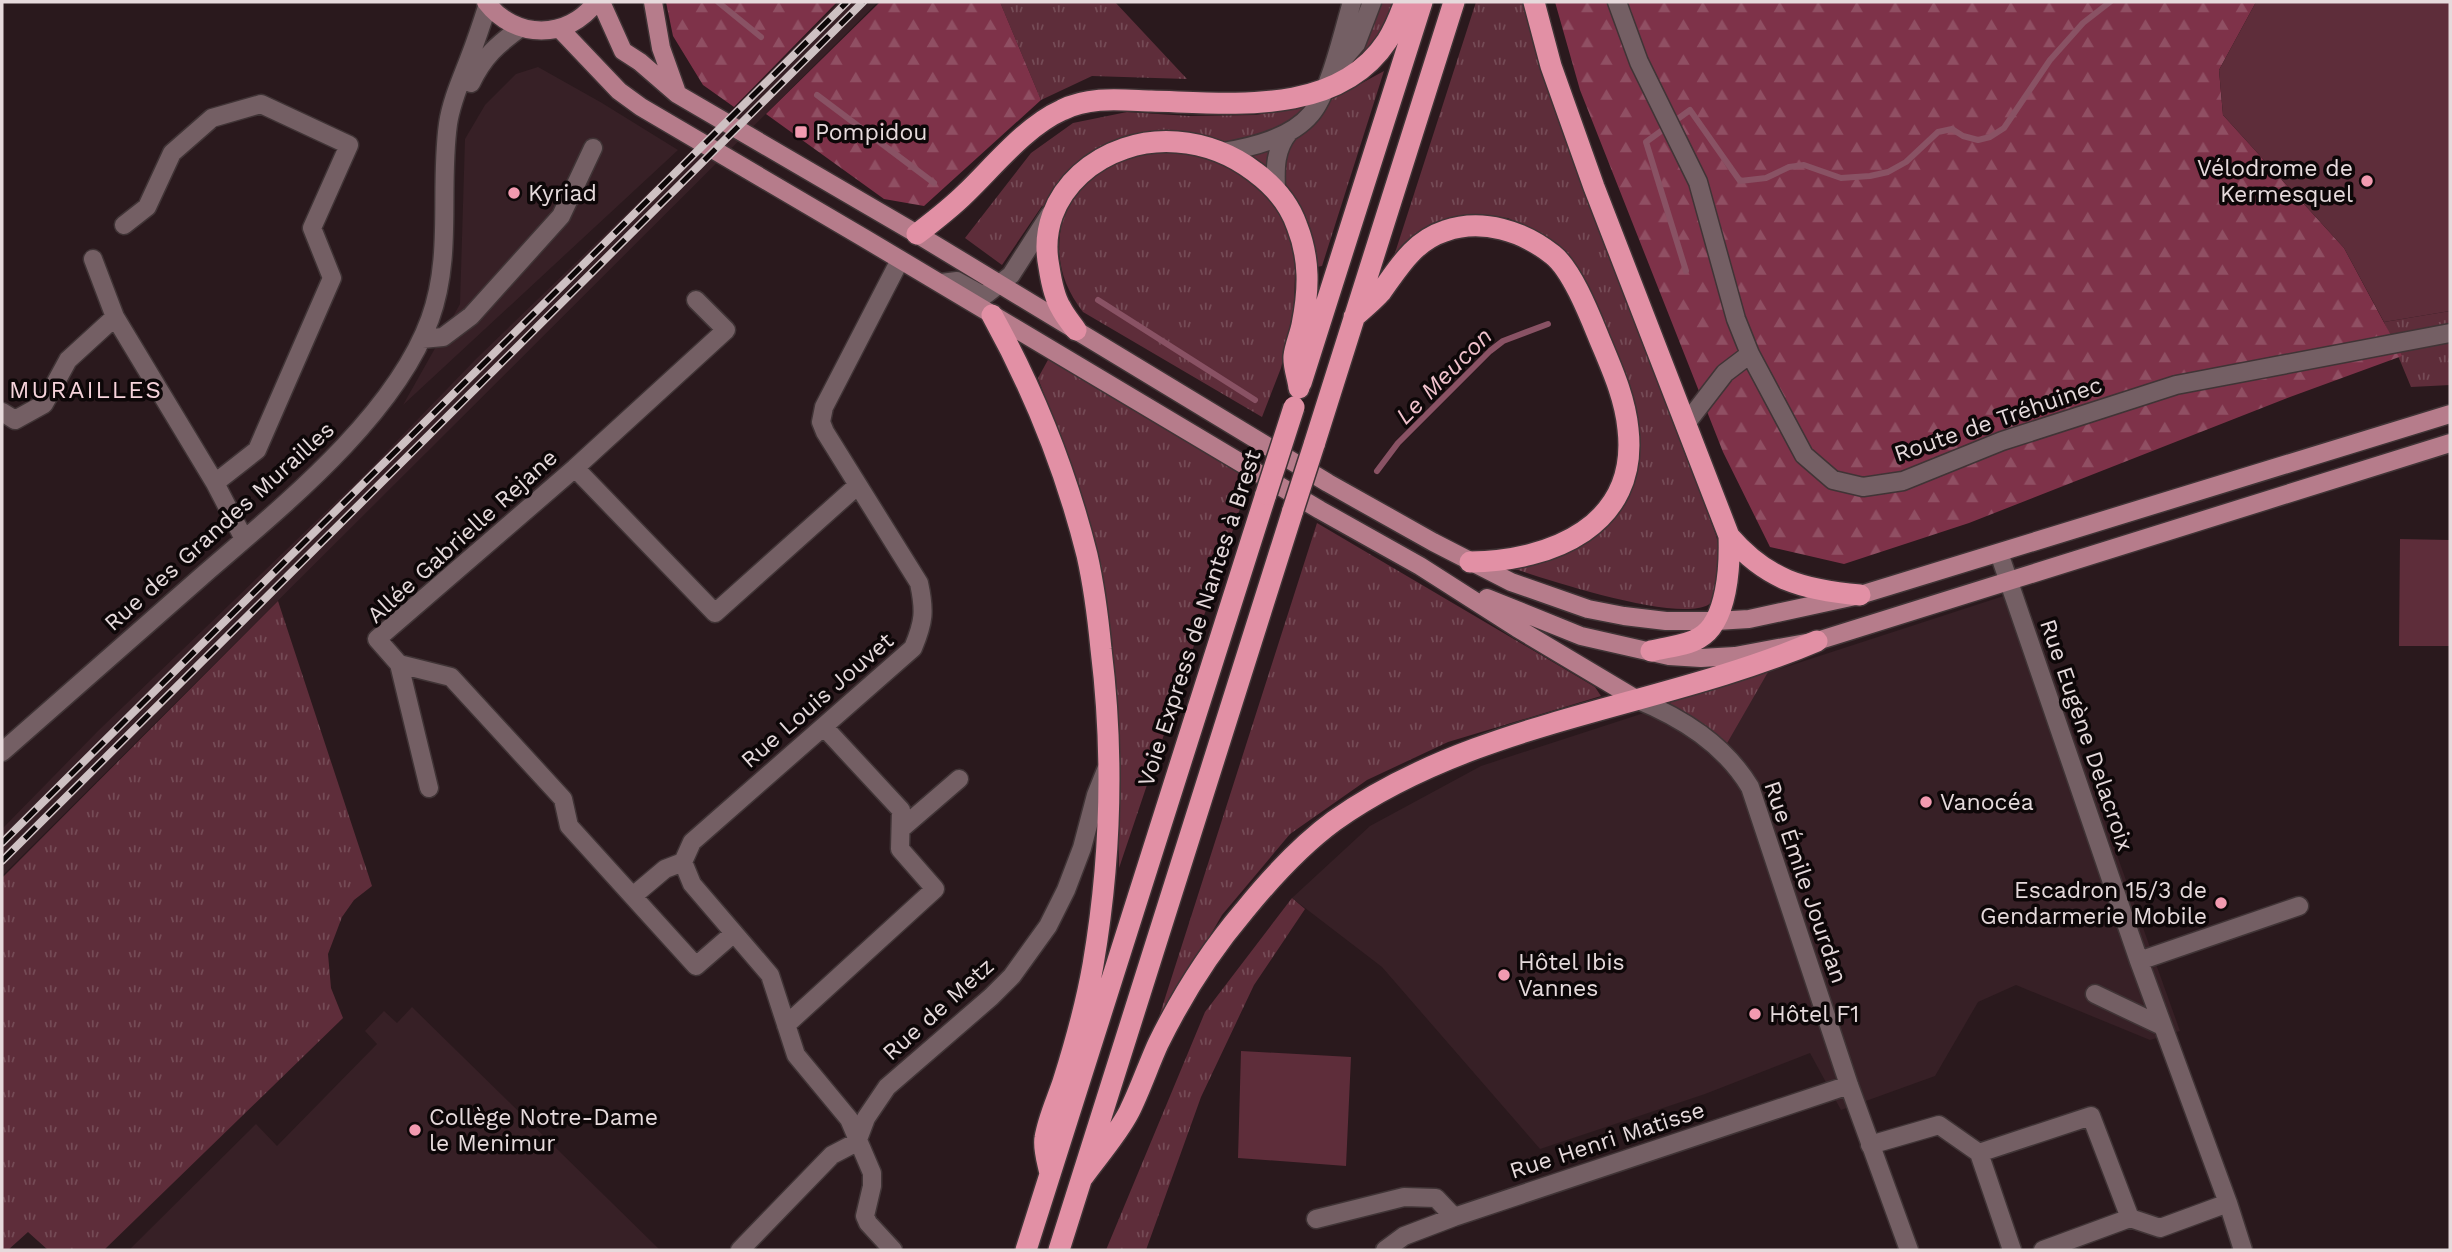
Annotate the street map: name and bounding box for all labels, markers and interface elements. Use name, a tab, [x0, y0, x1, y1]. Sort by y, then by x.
place label: Pompidou	[815, 119, 928, 146]
marker: Pompidou	[793, 124, 809, 140]
place label: Vélodrome de Kermesquel	[2197, 155, 2353, 208]
marker: Vélodrome de Kermesquel	[2359, 173, 2375, 189]
place label: Kyriad	[528, 180, 597, 207]
marker: Kyriad	[506, 185, 522, 201]
water label: Le Meucon	[1390, 322, 1498, 430]
street label: Route de Tréhuinec	[1891, 371, 2106, 468]
district label: MURAILLES	[9, 376, 163, 404]
street label: Rue des Grandes Murailles	[99, 416, 340, 637]
street label: Allée Gabrielle Rejane	[362, 444, 563, 629]
street label: Voie Express de Nantes à Brest	[1132, 446, 1267, 790]
street label: Rue Eugène Delacroix	[2034, 616, 2139, 855]
street label: Rue Louis Jouvet	[736, 627, 899, 774]
street label: Rue Émile Jourdan	[1758, 777, 1853, 987]
place label: Vanocéa	[1940, 789, 2034, 816]
marker: Vanocéa	[1918, 794, 1934, 810]
place label: Escadron 15/3 de Gendarmerie Mobile	[1980, 877, 2207, 930]
marker: Escadron 15/3 de Gendarmerie Mobile	[2213, 895, 2229, 911]
place label: Hôtel Ibis Vannes	[1518, 949, 1625, 1002]
street label: Rue de Metz	[877, 952, 999, 1066]
marker: Hôtel Ibis Vannes	[1496, 967, 1512, 983]
place label: Hôtel F1	[1769, 1001, 1859, 1028]
marker: Hôtel F1	[1747, 1006, 1763, 1022]
street label: Rue Henri Matisse	[1506, 1096, 1708, 1185]
place label: Collège Notre-Dame le Menimur	[429, 1104, 658, 1157]
marker: Collège Notre-Dame le Menimur	[407, 1122, 423, 1138]

